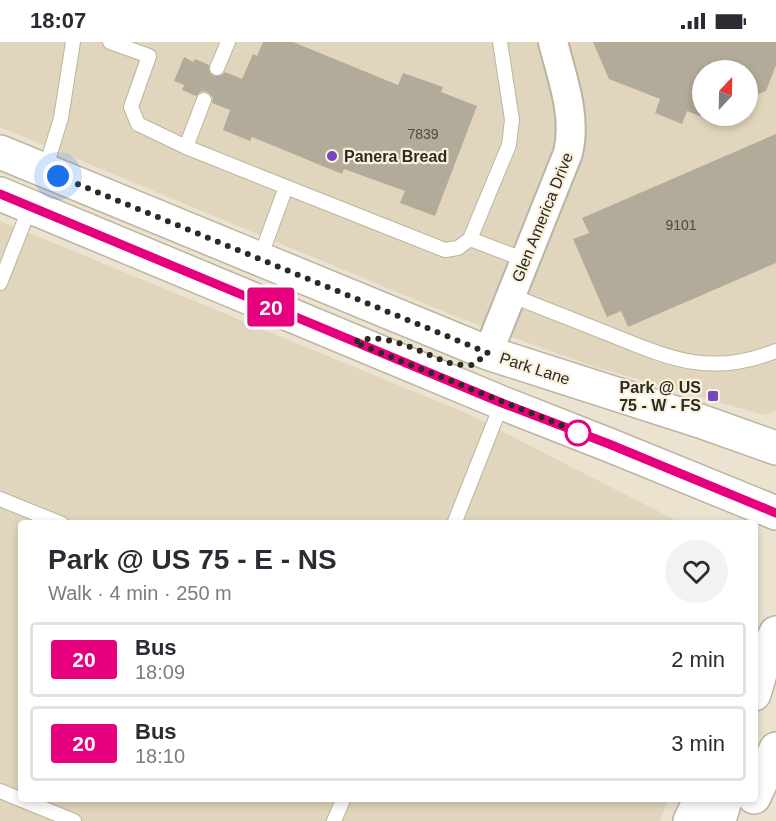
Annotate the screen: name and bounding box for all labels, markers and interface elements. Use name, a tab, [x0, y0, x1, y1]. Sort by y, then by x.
text: 18:07	[30, 8, 86, 33]
north arrow	[692, 60, 758, 126]
map controls	[692, 60, 758, 126]
house number: 7839	[407, 126, 439, 142]
place label: Panera Bread	[344, 148, 447, 165]
marker: Panera Bread	[325, 149, 339, 163]
street label: Glen America Drive	[509, 150, 576, 284]
your location	[43, 161, 73, 191]
house number: 9101	[665, 217, 697, 233]
line badge: 20	[244, 288, 298, 326]
text: 20	[259, 296, 283, 319]
street label: Park Lane	[498, 349, 572, 388]
place label: Park @ US 75 - W - FS	[619, 379, 701, 414]
marker: Park @ US 75 - W - FS	[706, 389, 720, 403]
unlabelled marker	[565, 420, 591, 446]
button: heart	[665, 540, 728, 603]
text: Park @ US 75 - E - NS	[48, 544, 337, 575]
text: Walk · 4 min · 250 m	[48, 582, 232, 604]
text: Bus	[135, 635, 177, 660]
text: 2 min	[671, 647, 725, 672]
text: 20	[72, 648, 96, 671]
text: 18:09	[135, 661, 185, 683]
text: Bus	[135, 719, 177, 744]
text: 3 min	[671, 731, 725, 756]
text: 20	[72, 732, 96, 755]
text: 18:10	[135, 745, 185, 767]

